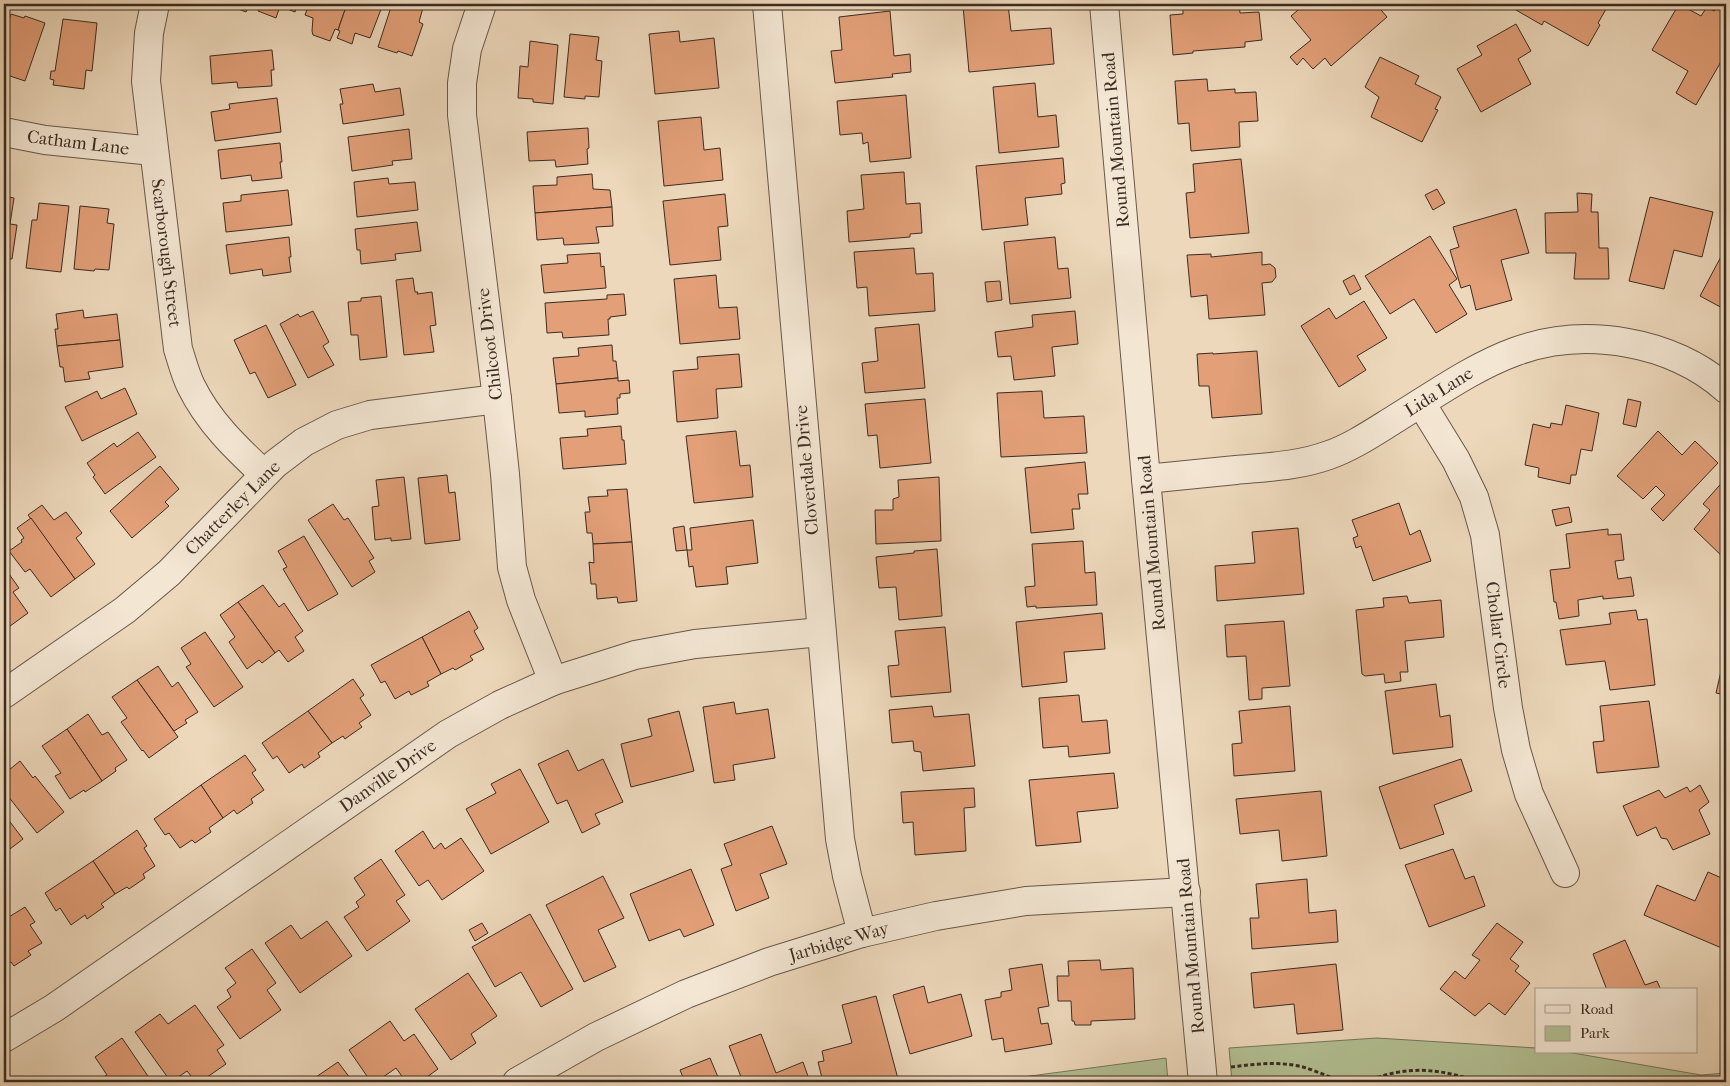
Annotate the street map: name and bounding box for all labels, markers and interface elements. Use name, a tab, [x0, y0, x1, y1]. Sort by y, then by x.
street label: Round Mountain Road	[1098, 51, 1134, 229]
street label: Catham Lane	[26, 126, 130, 160]
street label: Scarborough Street	[146, 178, 186, 329]
street label: Chilcoot Drive	[473, 287, 507, 401]
street label: Lida Lane	[1401, 363, 1477, 421]
street label: Cloverdale Drive	[791, 404, 823, 536]
street label: Round Mountain Road	[1134, 454, 1170, 632]
street label: Chatterley Lane	[181, 456, 285, 560]
street label: Chollar Circle	[1481, 580, 1515, 690]
street label: Danville Drive	[336, 735, 440, 817]
street label: Round Mountain Road	[1173, 857, 1209, 1035]
street label: Jarbidge Way	[785, 917, 893, 967]
legend	[1535, 988, 1698, 1054]
text: Road	[1580, 1000, 1614, 1018]
text: Park	[1580, 1024, 1610, 1042]

